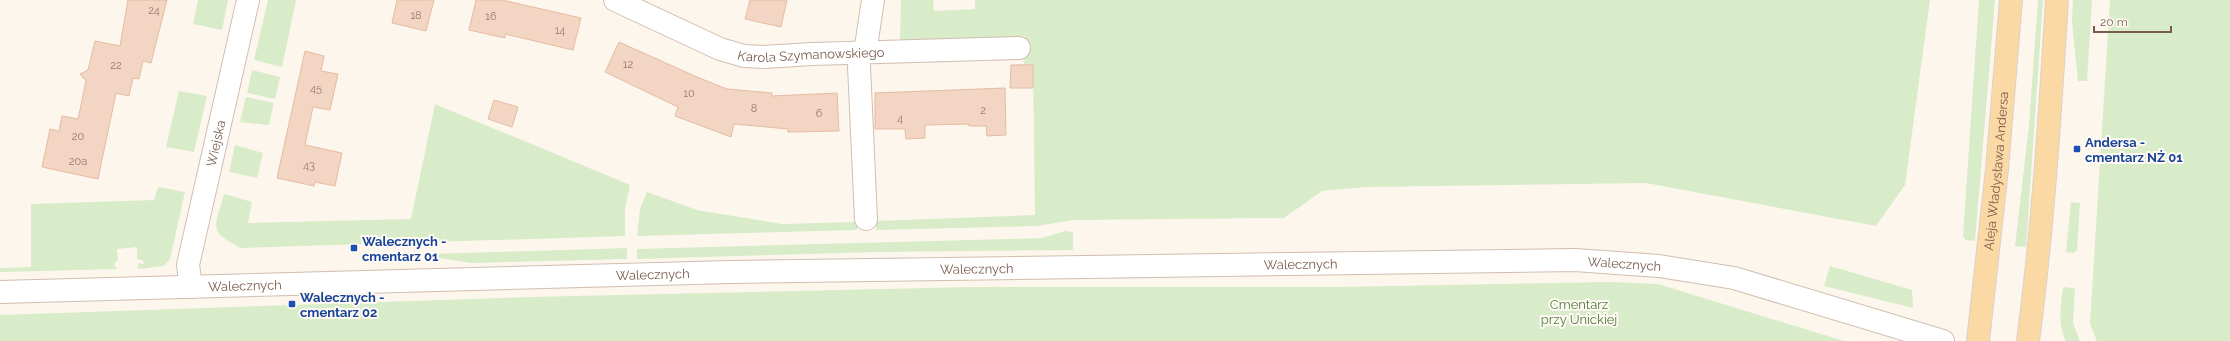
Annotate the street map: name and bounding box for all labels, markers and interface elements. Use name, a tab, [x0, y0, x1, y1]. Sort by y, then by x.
house number: 24	[148, 4, 160, 17]
scale bar	[2094, 8, 2171, 34]
house number: 18	[410, 9, 422, 22]
house number: 16	[485, 10, 497, 23]
text: 20 m	[2100, 15, 2128, 29]
house number: 14	[555, 24, 565, 37]
street label: Karola Szymanowskiego	[736, 45, 885, 65]
house number: 12	[623, 58, 633, 71]
house number: 22	[110, 59, 122, 72]
house number: 45	[310, 82, 322, 95]
house number: 10	[683, 87, 695, 100]
street label: Aleja Władysława Andersa	[1981, 91, 2011, 251]
house number: 8	[751, 102, 757, 115]
house number: 2	[980, 104, 986, 117]
house number: 6	[816, 107, 823, 120]
house number: 4	[897, 112, 903, 125]
street label: Wiejska	[204, 119, 229, 168]
house number: 20	[72, 130, 84, 143]
place label: Andersa - cmentarz NŻ 01	[2085, 135, 2183, 165]
marker: Andersa - cmentarz NŻ 01	[2072, 144, 2082, 154]
house number: 20a	[69, 155, 87, 168]
house number: 43	[303, 159, 315, 172]
place label: Walecznych - cmentarz 01	[362, 234, 446, 264]
marker: Walecznych - cmentarz 01	[349, 243, 359, 253]
street label: Walecznych	[1587, 254, 1662, 274]
street label: Walecznych	[1264, 256, 1338, 272]
street label: Walecznych	[940, 261, 1014, 277]
street label: Walecznych	[616, 266, 690, 283]
street label: Walecznych	[208, 277, 282, 294]
place label: Walecznych - cmentarz 02	[300, 290, 384, 320]
park label: Cmentarz przy Unickiej	[1541, 297, 1617, 327]
marker: Walecznych - cmentarz 02	[287, 299, 297, 309]

